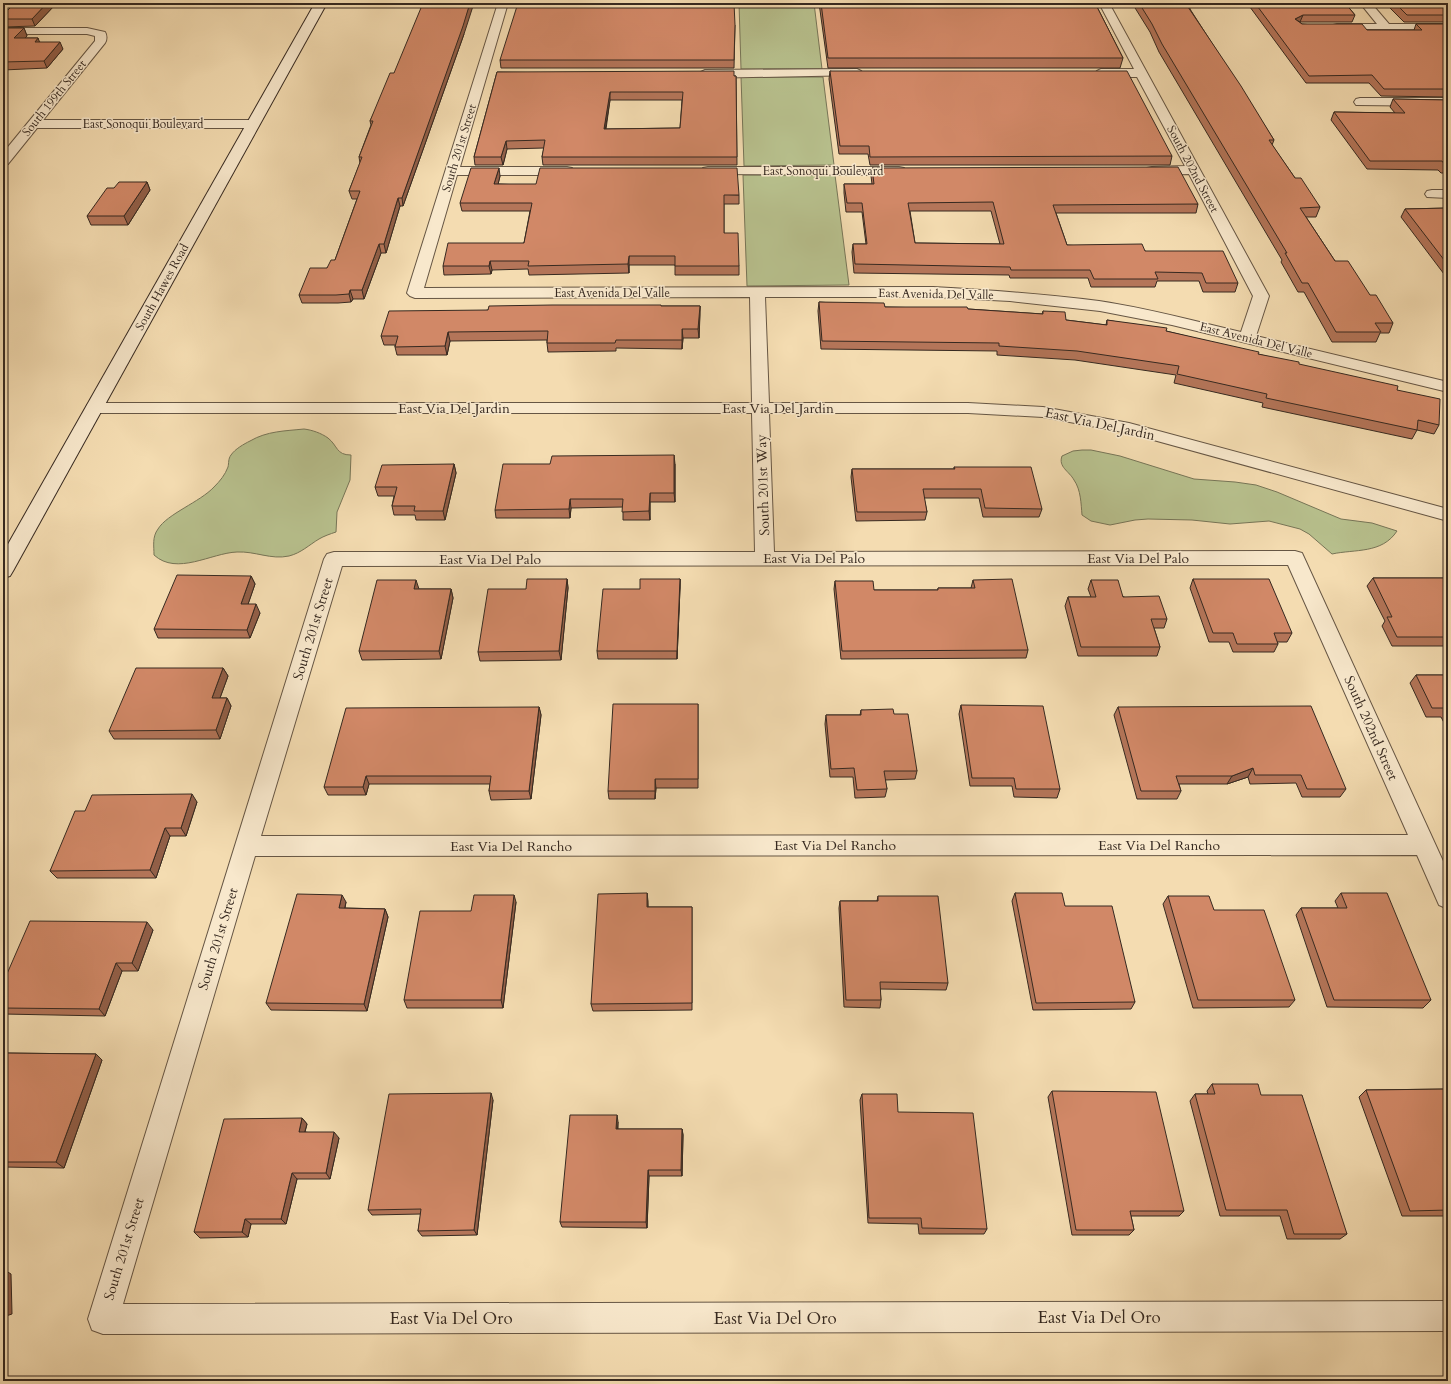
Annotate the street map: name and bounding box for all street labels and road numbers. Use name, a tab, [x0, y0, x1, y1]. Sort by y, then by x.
street label: South 199th Street	[18, 56, 90, 139]
street label: South 201st Street	[438, 102, 480, 194]
street label: East Sonoqui Boulevard	[83, 116, 204, 132]
street label: South 202nd Street	[1163, 123, 1223, 216]
street label: East Sonoqui Boulevard	[763, 163, 884, 179]
street label: South Hawes Road	[132, 240, 193, 333]
street label: East Avenida Del Valle	[554, 285, 670, 301]
street label: East Avenida Del Valle	[878, 285, 994, 303]
street label: East Avenida Del Valle	[1198, 318, 1314, 362]
street label: East Via Del Jardin	[398, 399, 510, 418]
street label: East Via Del Jardin	[722, 399, 834, 418]
street label: East Via Del Jardin	[1043, 403, 1157, 445]
street label: South 201st Way	[752, 433, 774, 536]
street label: East Via Del Palo	[763, 549, 865, 568]
street label: East Via Del Palo	[1087, 549, 1189, 568]
street label: East Via Del Palo	[439, 550, 541, 569]
street label: South 201st Street	[288, 575, 338, 683]
street label: South 202nd Street	[1339, 673, 1403, 784]
street label: East Via Del Rancho	[774, 836, 896, 855]
street label: East Via Del Rancho	[1098, 836, 1220, 855]
street label: East Via Del Rancho	[450, 837, 572, 856]
street label: South 201st Street	[193, 885, 243, 993]
street label: South 201st Street	[99, 1195, 149, 1303]
street label: East Via Del Oro	[1037, 1306, 1161, 1329]
street label: East Via Del Oro	[389, 1307, 513, 1330]
street label: East Via Del Oro	[713, 1307, 837, 1330]

